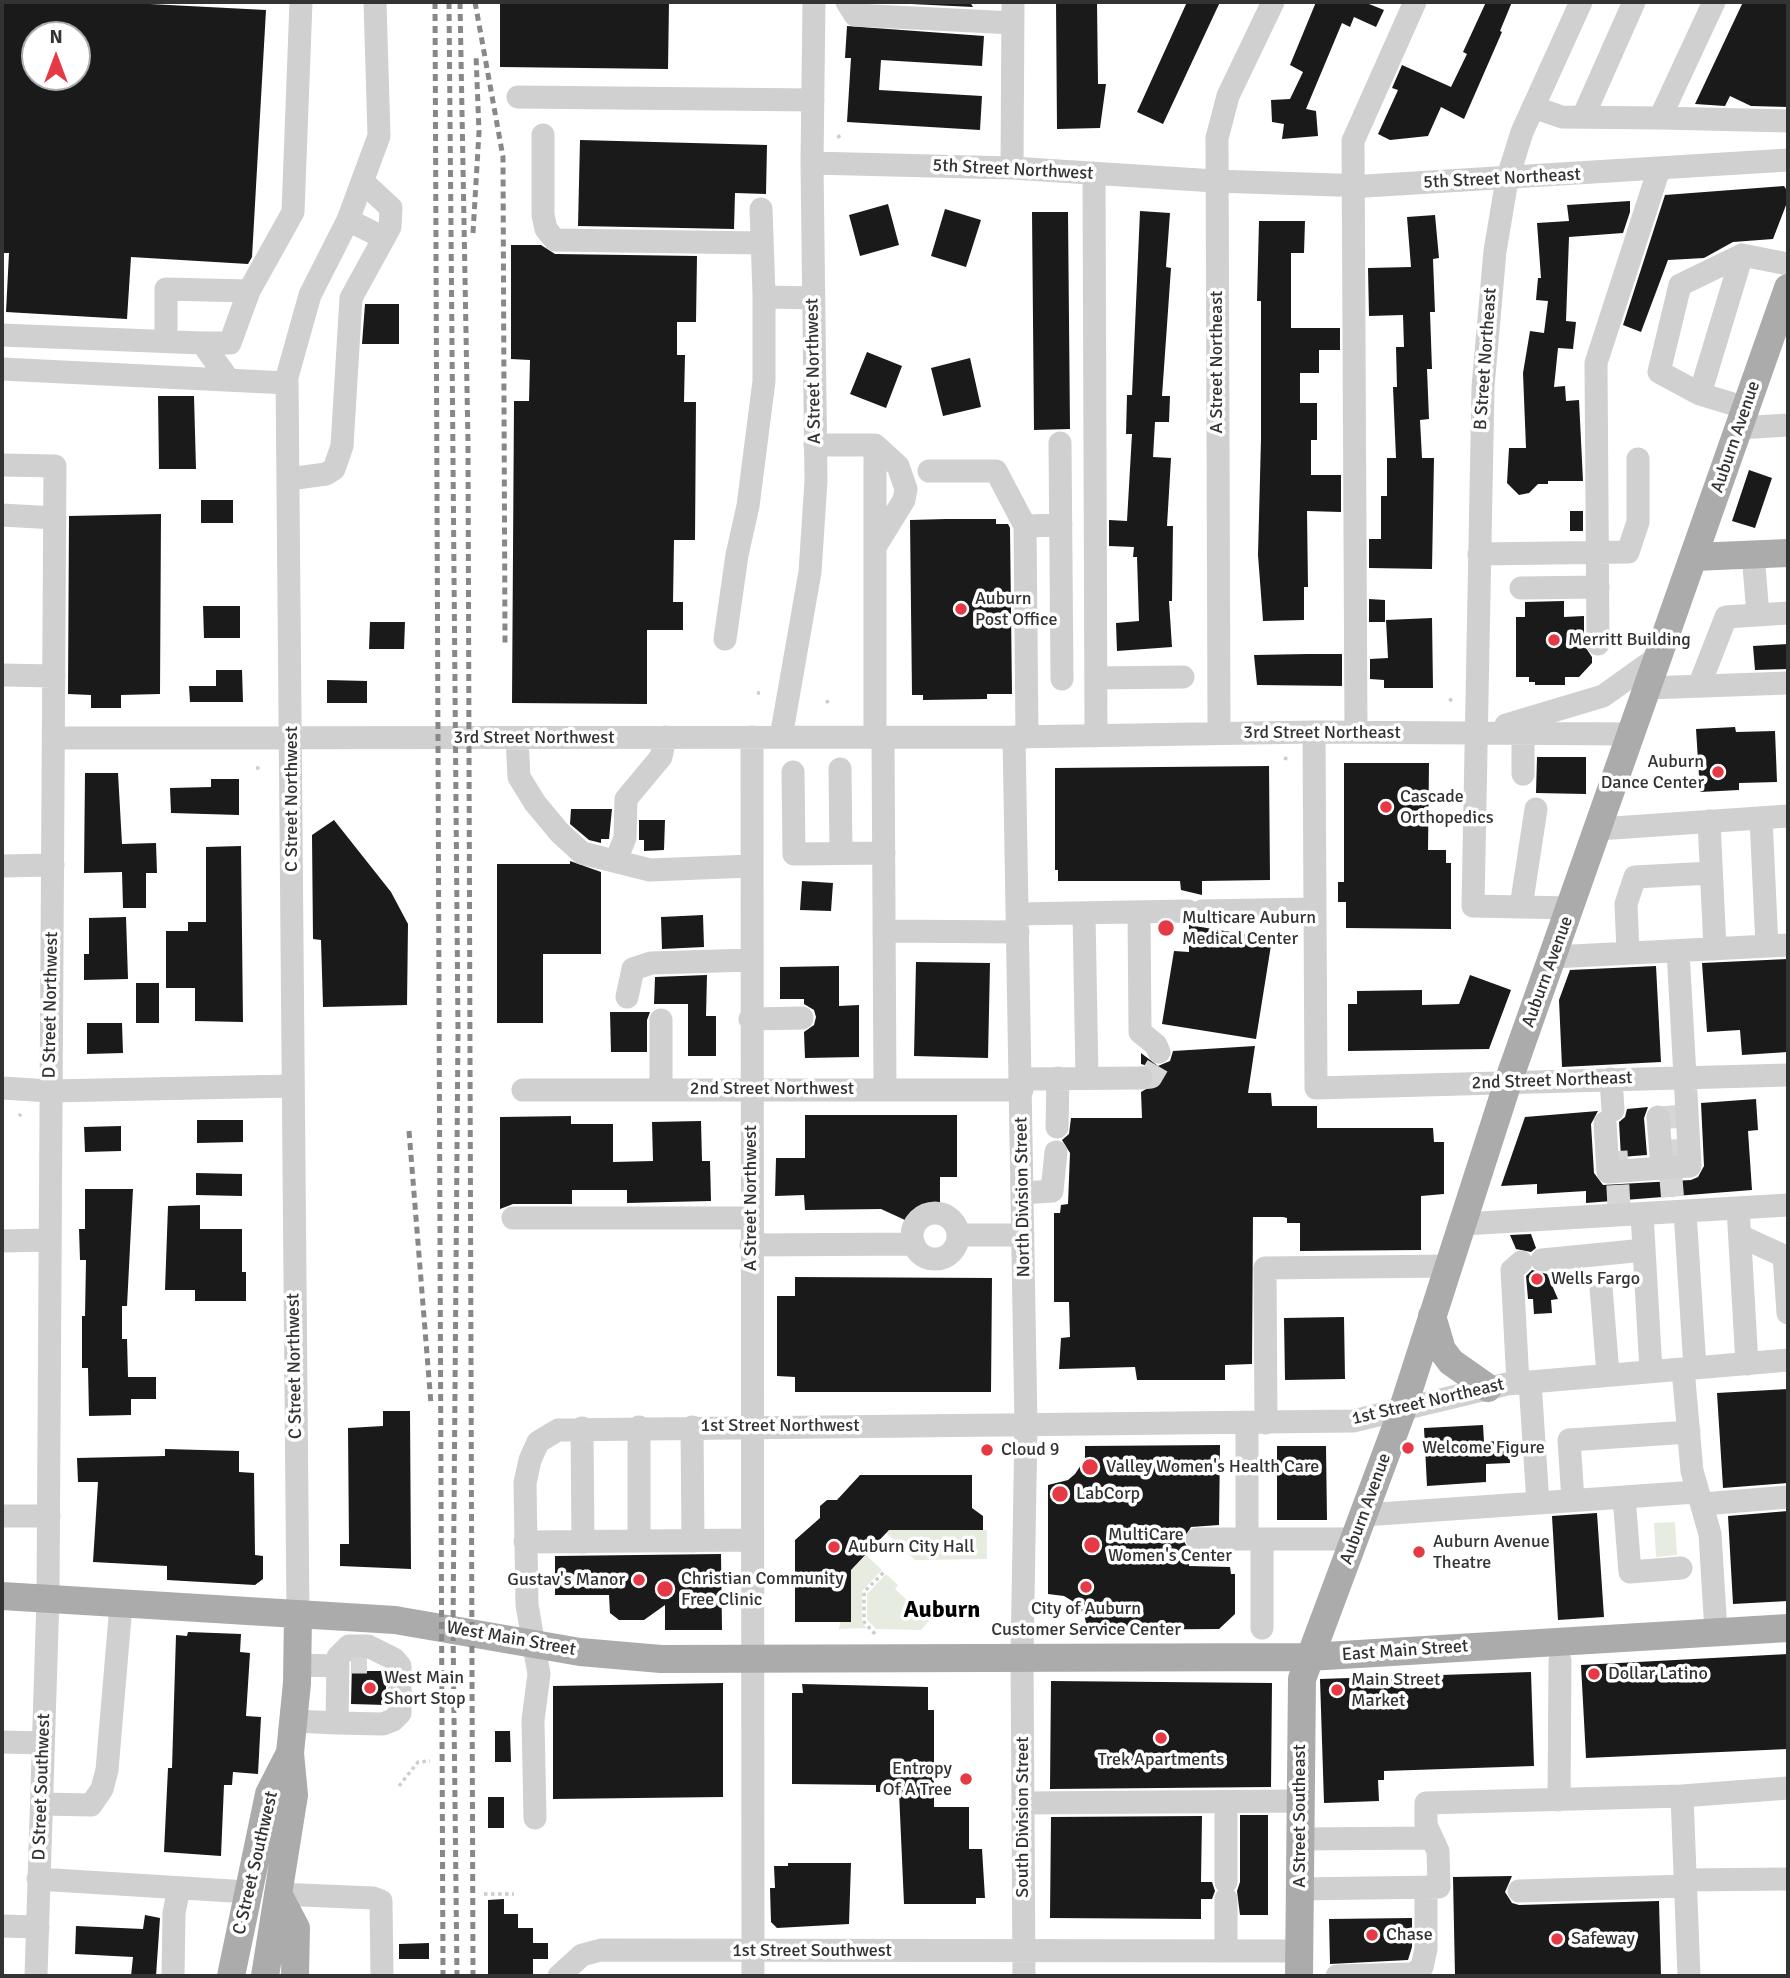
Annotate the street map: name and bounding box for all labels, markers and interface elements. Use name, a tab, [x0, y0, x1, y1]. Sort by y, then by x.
north arrow	[21, 21, 91, 91]
text: N	[49, 25, 63, 49]
street label: 5th Street Northwest	[932, 155, 1094, 185]
street label: 5th Street Northeast	[1423, 164, 1581, 194]
street label: B Street Northeast	[1470, 287, 1502, 431]
street label: A Street Northeast	[1206, 291, 1228, 433]
street label: A Street Northwest	[802, 298, 826, 444]
street label: Auburn Avenue	[1707, 378, 1765, 496]
place label: Auburn Post Office	[975, 588, 1057, 630]
marker: Auburn Post Office	[953, 601, 969, 617]
place label: Merritt Building	[1568, 629, 1691, 651]
marker: Merritt Building	[1546, 632, 1562, 648]
street label: 3rd Street Northeast	[1243, 722, 1401, 744]
street label: C Street Northwest	[281, 726, 303, 872]
street label: 3rd Street Northwest	[454, 727, 614, 749]
place label: Auburn Dance Center	[1601, 751, 1704, 794]
marker: Auburn Dance Center	[1710, 764, 1726, 780]
place label: Cascade Orthopedics	[1400, 786, 1494, 828]
marker: Cascade Orthopedics	[1378, 799, 1394, 815]
place label: Multicare Auburn Medical Center	[1182, 907, 1316, 950]
street label: Auburn Avenue	[1518, 913, 1578, 1031]
marker: Multicare Auburn Medical Center	[1156, 918, 1176, 938]
street label: D Street Northwest	[39, 931, 63, 1079]
street label: 2nd Street Northeast	[1471, 1067, 1633, 1095]
street label: 2nd Street Northwest	[690, 1078, 854, 1100]
street label: North Division Street	[1011, 1116, 1035, 1278]
street label: A Street Northwest	[740, 1125, 762, 1271]
place label: Wells Fargo	[1551, 1268, 1640, 1290]
marker: Wells Fargo	[1529, 1271, 1545, 1287]
street label: C Street Northwest	[283, 1293, 307, 1439]
street label: 1st Street Northeast	[1350, 1374, 1506, 1430]
street label: 1st Street Northwest	[700, 1415, 860, 1437]
place label: Welcome Figure	[1422, 1437, 1545, 1459]
place label: Cloud 9	[1001, 1439, 1059, 1461]
marker: Welcome Figure	[1400, 1440, 1416, 1456]
marker: Cloud 9	[979, 1442, 995, 1458]
street label: Auburn Avenue	[1336, 1450, 1396, 1568]
place label: Valley Women's Health Care	[1106, 1456, 1319, 1478]
marker: Valley Women's Health Care	[1080, 1457, 1100, 1477]
place label: LabCorp	[1076, 1483, 1140, 1505]
marker: LabCorp	[1050, 1484, 1070, 1504]
place label: MultiCare Women's Center	[1108, 1524, 1232, 1566]
place label: Auburn Avenue Theatre	[1433, 1531, 1550, 1574]
marker: MultiCare Women's Center	[1082, 1535, 1102, 1555]
place label: Auburn City Hall	[848, 1536, 974, 1558]
marker: Auburn City Hall	[826, 1539, 842, 1555]
marker: Auburn Avenue Theatre	[1411, 1544, 1427, 1560]
place label: Christian Community Free Clinic	[681, 1568, 844, 1610]
place label: Gustav's Manor	[507, 1569, 625, 1591]
marker: Gustav's Manor	[631, 1572, 647, 1588]
marker: Christian Community Free Clinic	[655, 1579, 675, 1599]
marker: City of Auburn Customer Service Center	[1078, 1579, 1094, 1595]
district label: Auburn	[904, 1597, 980, 1625]
place label: City of Auburn Customer Service Center	[991, 1598, 1181, 1640]
street label: West Main Street	[445, 1617, 577, 1661]
street label: East Main Street	[1341, 1636, 1469, 1666]
place label: Dollar Latino	[1608, 1663, 1708, 1685]
marker: Dollar Latino	[1586, 1666, 1602, 1682]
place label: West Main Short Stop	[384, 1667, 465, 1710]
place label: Main Street Market	[1351, 1669, 1440, 1712]
marker: West Main Short Stop	[362, 1680, 378, 1696]
marker: Main Street Market	[1329, 1682, 1345, 1698]
street label: D Street Southwest	[29, 1713, 55, 1861]
marker: Trek Apartments	[1153, 1730, 1169, 1746]
street label: South Division Street	[1012, 1736, 1034, 1898]
street label: A Street Southeast	[1289, 1744, 1311, 1888]
place label: Trek Apartments	[1098, 1749, 1224, 1771]
place label: Entropy Of A Tree	[883, 1758, 952, 1800]
marker: Entropy Of A Tree	[958, 1771, 974, 1787]
street label: C Street Southwest	[229, 1789, 283, 1937]
place label: Chase	[1386, 1924, 1433, 1946]
marker: Chase	[1364, 1927, 1380, 1943]
place label: Safeway	[1571, 1928, 1635, 1950]
marker: Safeway	[1549, 1931, 1565, 1947]
street label: 1st Street Southwest	[732, 1940, 892, 1962]

